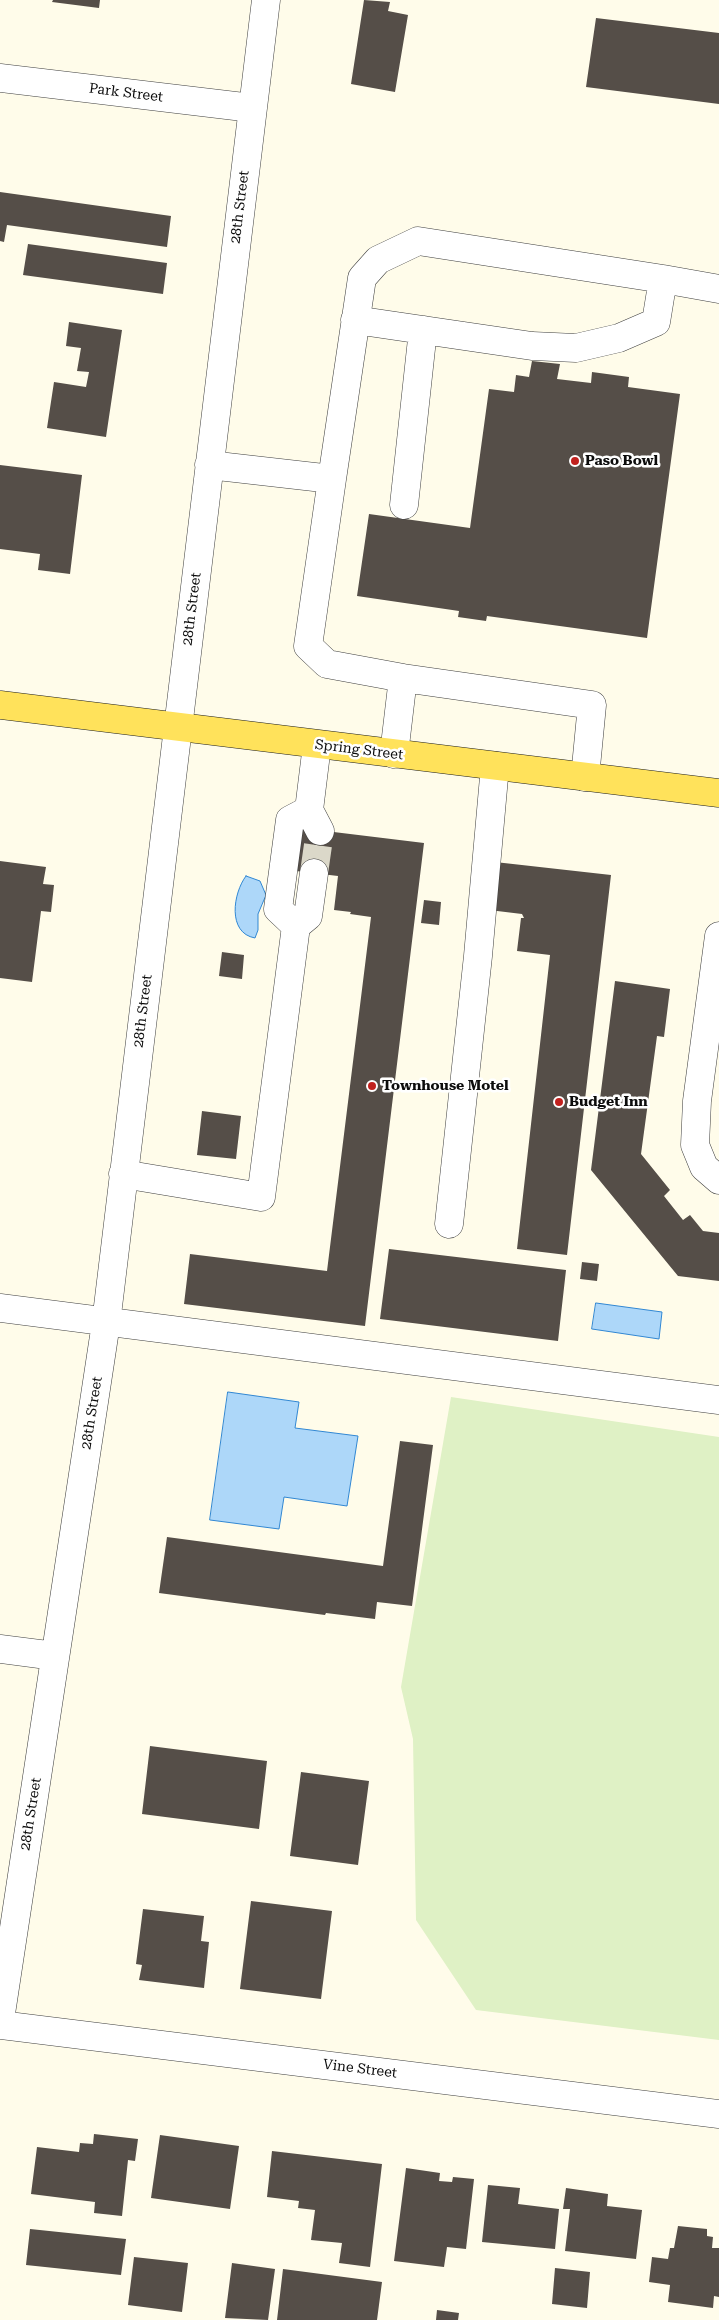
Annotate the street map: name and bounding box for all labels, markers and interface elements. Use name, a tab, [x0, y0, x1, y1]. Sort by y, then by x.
street label: Park Street	[88, 80, 164, 106]
street label: 28th Street	[227, 169, 253, 245]
place label: Paso Bowl	[585, 453, 658, 469]
marker: Paso Bowl	[569, 455, 581, 467]
street label: 28th Street	[179, 571, 205, 647]
street label: Spring Street	[314, 736, 404, 764]
street label: 28th Street	[130, 973, 156, 1049]
place label: Townhouse Motel	[382, 1078, 509, 1094]
marker: Townhouse Motel	[366, 1080, 378, 1092]
place label: Budget Inn	[569, 1094, 648, 1110]
marker: Budget Inn	[553, 1096, 565, 1108]
street label: 28th Street	[78, 1375, 106, 1451]
street label: 28th Street	[17, 1776, 45, 1852]
street label: Vine Street	[322, 2056, 398, 2082]

